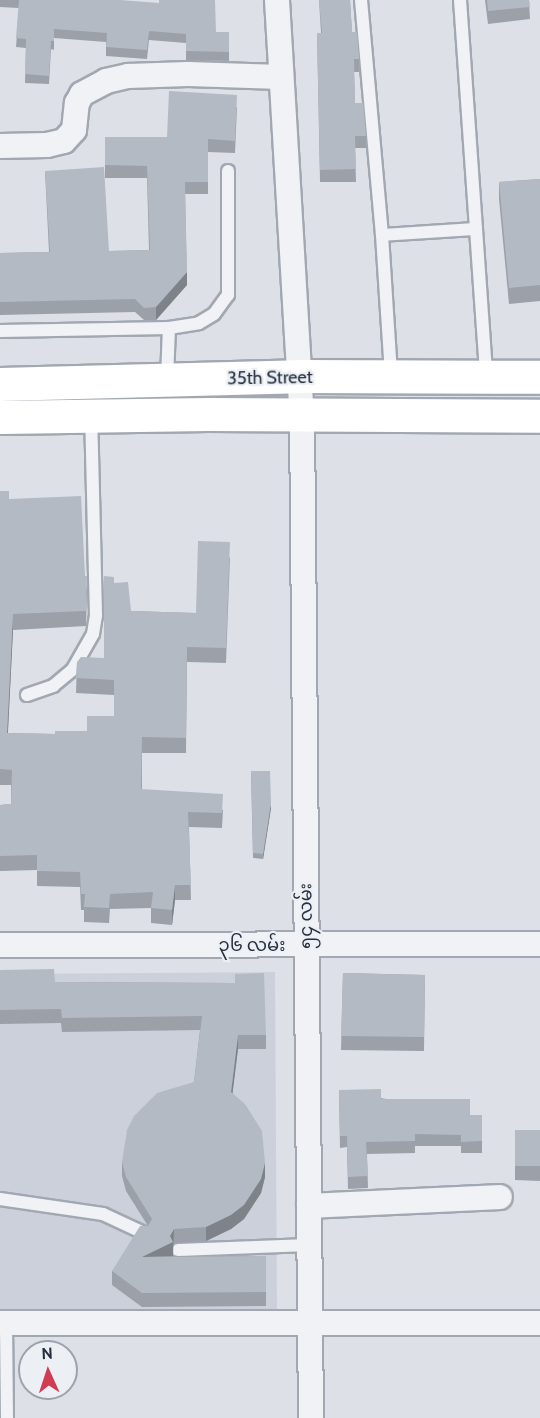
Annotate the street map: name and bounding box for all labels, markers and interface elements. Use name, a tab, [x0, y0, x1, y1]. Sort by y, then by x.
street label: 35th Street	[227, 366, 313, 390]
street label: ၅၄ လမ်း	[295, 883, 317, 949]
street label: ၃၆ လမ်း	[219, 934, 285, 956]
north arrow	[18, 1340, 78, 1400]
text: N	[41, 1344, 53, 1363]

